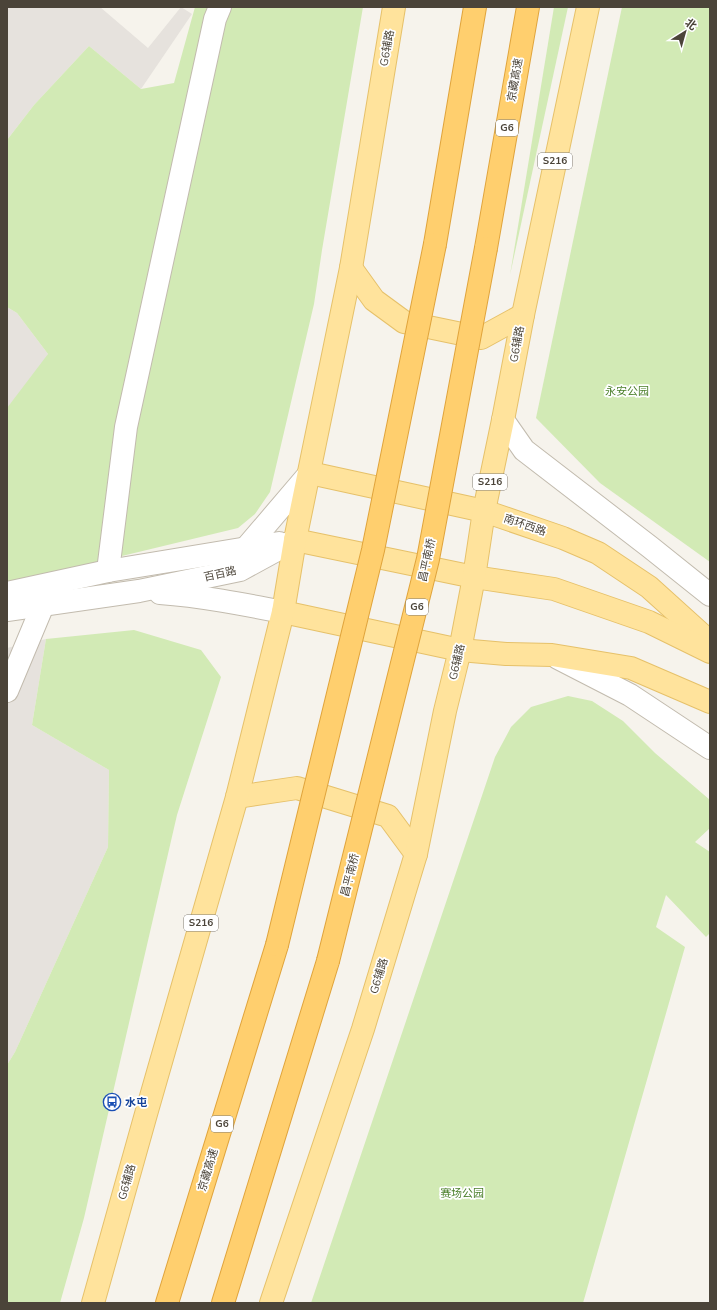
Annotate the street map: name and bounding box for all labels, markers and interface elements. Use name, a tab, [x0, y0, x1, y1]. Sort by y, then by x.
north arrow	[665, 12, 705, 52]
text: 北	[682, 15, 700, 34]
street label: G6辅路	[376, 29, 398, 67]
street label: 京藏高速	[504, 57, 526, 103]
road number: G6	[496, 120, 518, 136]
road number: S216	[538, 153, 572, 169]
street label: G6辅路	[506, 325, 528, 363]
park label: 永安公园	[605, 384, 649, 399]
road number: S216	[473, 474, 507, 490]
street label: 南环西路	[502, 511, 548, 539]
street label: 昌平南桥	[415, 537, 439, 583]
street label: 百百路	[202, 563, 238, 585]
road number: G6	[406, 599, 428, 615]
street label: G6辅路	[446, 642, 468, 682]
street label: 昌平南桥	[337, 852, 363, 898]
road number: S216	[184, 915, 218, 931]
street label: G6辅路	[366, 956, 392, 996]
bus stop icon: 水屯	[102, 1092, 122, 1112]
place label: 水屯	[125, 1095, 147, 1110]
road number: G6	[211, 1116, 233, 1132]
street label: 京藏高速	[194, 1147, 222, 1193]
street label: G6辅路	[115, 1162, 139, 1202]
park label: 赛场公园	[440, 1186, 484, 1201]

